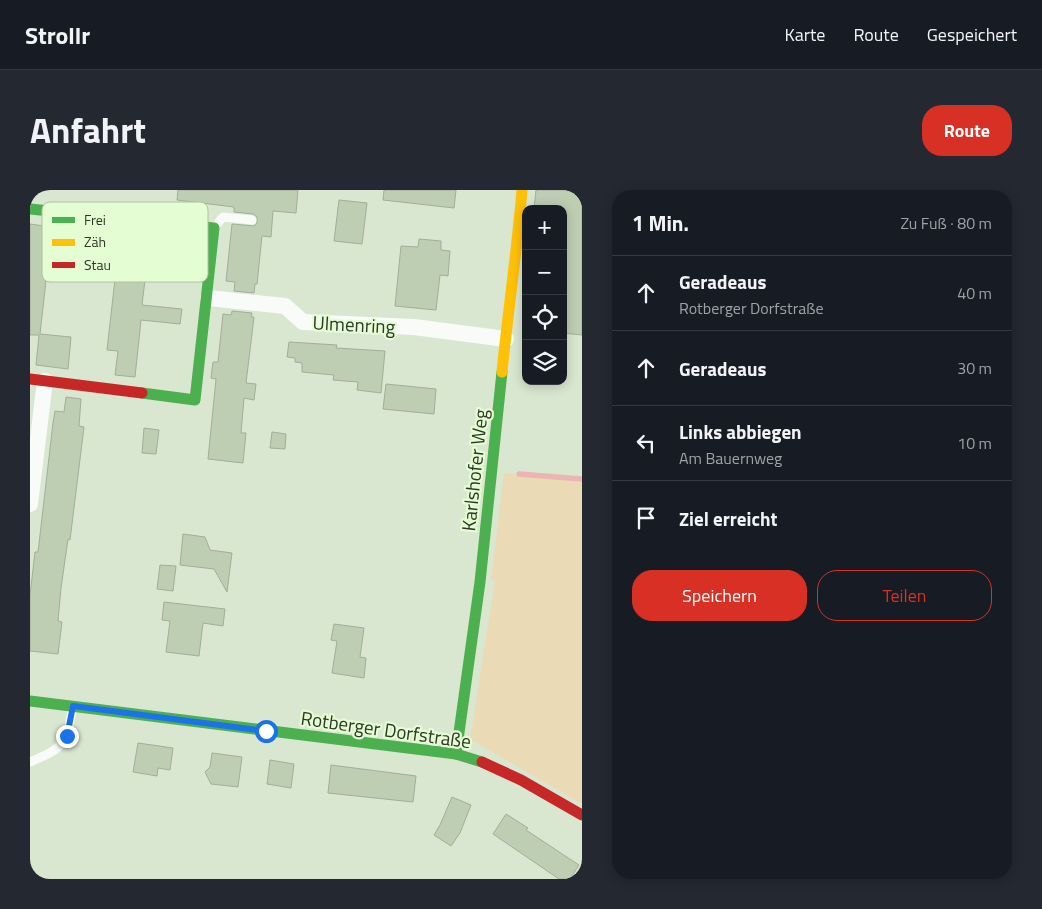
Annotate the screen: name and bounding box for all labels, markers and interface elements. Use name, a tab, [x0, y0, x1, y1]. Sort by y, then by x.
text: Strollr	[25, 17, 90, 53]
text: Karte	[784, 21, 825, 48]
text: Route	[853, 21, 899, 48]
text: Gespeichert	[927, 21, 1017, 48]
text: Anfahrt	[30, 103, 146, 157]
button: Route	[922, 105, 1012, 156]
legend	[42, 202, 208, 282]
map controls	[522, 205, 567, 385]
button: +	[522, 205, 567, 250]
text: 1 Min.	[632, 207, 689, 239]
text: Frei	[84, 209, 106, 230]
text: Zu Fuß · 80 m	[900, 211, 992, 235]
text: Zäh	[84, 231, 106, 252]
button: −	[522, 250, 567, 295]
text: Stau	[84, 254, 111, 275]
text: Geradeaus	[679, 267, 766, 296]
icon: ahead	[632, 279, 660, 307]
text: 40 m	[957, 281, 992, 305]
button: locate	[522, 295, 567, 340]
text: Rotberger Dorfstraße	[679, 296, 823, 320]
street label: Ulmenring	[312, 307, 396, 341]
button: layers	[522, 340, 567, 385]
icon: ahead	[632, 354, 660, 382]
text: Geradeaus	[679, 354, 766, 383]
text: 30 m	[957, 356, 992, 380]
street label: Karlshofer Weg	[453, 407, 495, 533]
text: Links abbiegen	[679, 417, 802, 446]
icon: left	[632, 429, 660, 457]
text: 10 m	[957, 431, 992, 455]
text: Am Bauernweg	[679, 446, 782, 470]
icon: arrive	[632, 504, 660, 532]
text: Ziel erreicht	[679, 504, 777, 533]
button: Speichern	[632, 570, 807, 621]
button: Teilen	[817, 570, 992, 621]
street label: Rotberger Dorfstraße	[299, 703, 473, 755]
route start	[255, 720, 278, 743]
route end	[56, 725, 79, 748]

